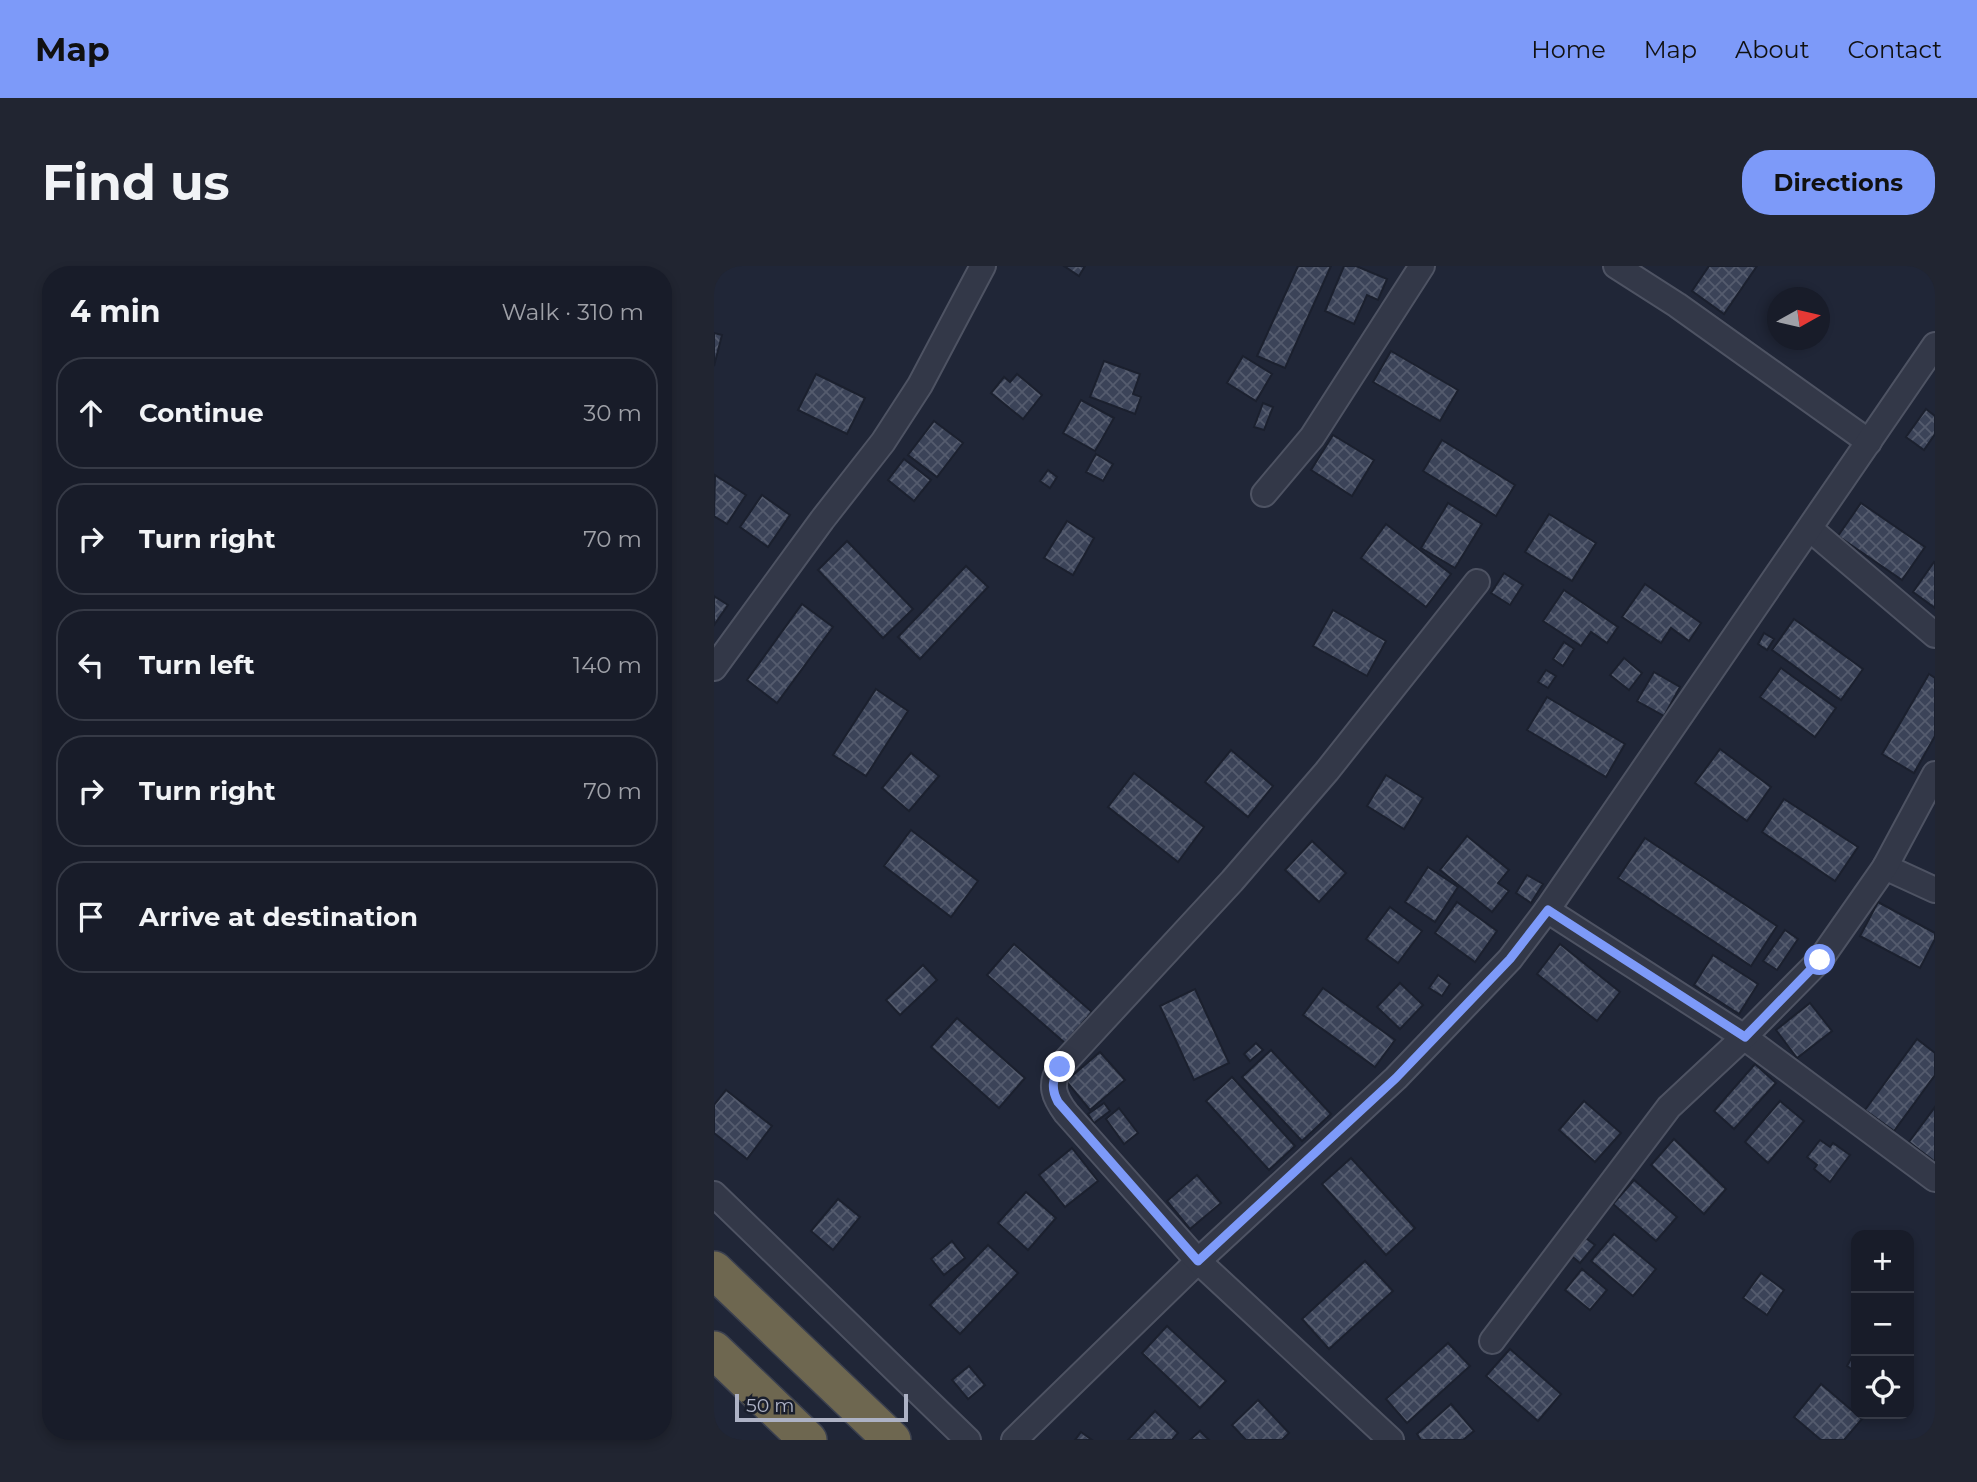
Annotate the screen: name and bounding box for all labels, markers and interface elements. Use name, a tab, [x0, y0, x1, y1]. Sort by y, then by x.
text: Map	[35, 29, 110, 69]
text: Home	[1531, 35, 1606, 64]
text: Map	[1644, 35, 1697, 64]
text: About	[1735, 35, 1809, 64]
text: Contact	[1847, 35, 1942, 64]
button: Directions	[1742, 150, 1935, 215]
text: Find us	[42, 153, 230, 212]
north arrow	[1767, 287, 1830, 350]
text: 4 min	[70, 293, 160, 330]
text: Walk · 310 m	[501, 298, 644, 326]
icon: ahead	[72, 394, 110, 432]
text: Continue	[139, 397, 264, 429]
text: 30 m	[583, 399, 642, 427]
icon: right	[72, 520, 110, 558]
text: Turn right	[139, 523, 275, 555]
text: 70 m	[583, 525, 642, 553]
icon: left	[72, 646, 110, 684]
text: Turn left	[139, 649, 255, 681]
text: 140 m	[573, 651, 642, 679]
icon: right	[72, 772, 110, 810]
text: Turn right	[139, 775, 275, 807]
text: 70 m	[583, 777, 642, 805]
icon: arrive	[72, 898, 110, 936]
text: Arrive at destination	[139, 901, 418, 933]
route start	[1804, 944, 1835, 975]
route end	[1044, 1051, 1075, 1082]
map controls	[1851, 1230, 1914, 1419]
button: +	[1851, 1230, 1914, 1293]
button: −	[1851, 1293, 1914, 1356]
button: locate	[1851, 1356, 1914, 1419]
scale bar	[735, 1391, 908, 1423]
text: 50 m	[746, 1394, 794, 1417]

